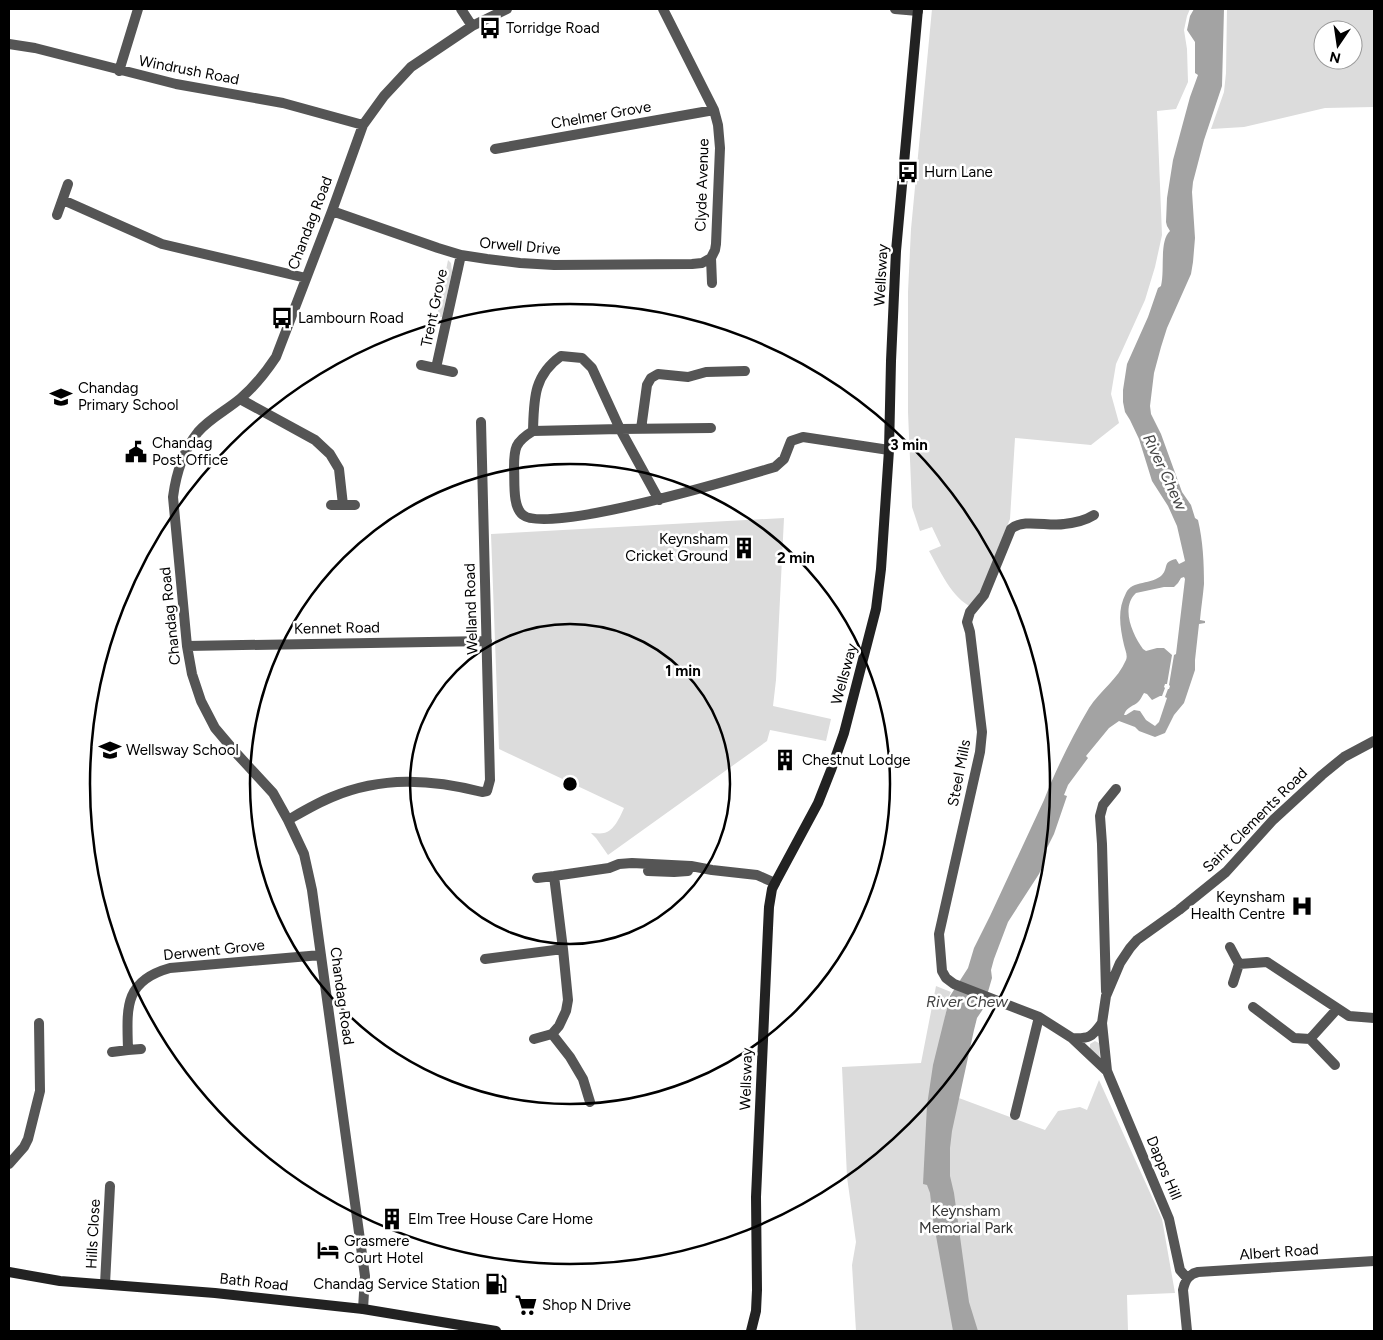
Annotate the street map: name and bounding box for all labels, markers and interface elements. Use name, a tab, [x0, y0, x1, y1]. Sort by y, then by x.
bus stop icon: Torridge Road	[477, 15, 503, 41]
place label: Torridge Road	[506, 19, 600, 37]
north arrow	[1313, 20, 1363, 70]
text: N	[1328, 48, 1342, 67]
street label: Windrush Road	[137, 51, 241, 89]
street label: Chelmer Grove	[550, 97, 652, 133]
street label: Clyde Avenue	[691, 138, 713, 232]
bus stop icon: Hurn Lane	[895, 159, 921, 185]
place label: Hurn Lane	[924, 163, 993, 181]
street label: Chandag Road	[284, 174, 336, 272]
street label: Orwell Drive	[479, 233, 561, 259]
street label: Wellsway	[870, 243, 892, 307]
street label: Trent Grove	[417, 267, 451, 349]
bus stop icon: Lambourn Road	[269, 305, 295, 331]
place label: Lambourn Road	[298, 309, 404, 327]
place label: Chandag Primary School	[78, 379, 179, 414]
school or university icon: Chandag Primary School	[48, 384, 74, 410]
water label: River Chew	[1139, 431, 1192, 514]
place label: Chandag Post Office	[152, 434, 228, 469]
text: 3 min	[890, 436, 928, 454]
public building icon: Chandag Post Office	[123, 439, 149, 465]
place label: Keynsham Cricket Ground	[625, 530, 728, 565]
building icon: Keynsham Cricket Ground	[731, 535, 757, 561]
text: 2 min	[777, 549, 815, 567]
street label: Welland Road	[460, 563, 482, 655]
street label: Chandag Road	[156, 566, 184, 666]
street label: Kennet Road	[294, 618, 380, 638]
street label: Wellsway	[827, 641, 861, 707]
text: 1 min	[665, 662, 701, 680]
school or university icon: Wellsway School	[97, 737, 123, 763]
street label: Steel Mills	[944, 738, 974, 808]
place label: Wellsway School	[126, 741, 239, 759]
building icon: Chestnut Lodge	[772, 747, 798, 773]
place label: Chestnut Lodge	[802, 751, 910, 769]
street label: Saint Clements Road	[1199, 764, 1311, 876]
centre of rings	[561, 775, 579, 793]
place label: Keynsham Health Centre	[1191, 888, 1285, 923]
hospital icon: Keynsham Health Centre	[1289, 893, 1315, 919]
street label: Derwent Grove	[162, 936, 266, 964]
street label: Chandag Road	[326, 946, 358, 1046]
water label: River Chew	[926, 992, 1009, 1011]
street label: Wellsway	[736, 1047, 756, 1111]
street label: Dapps Hill	[1142, 1133, 1186, 1203]
street label: Hills Close	[82, 1199, 104, 1269]
park label: Keynsham Memorial Park	[919, 1202, 1014, 1237]
building icon: Elm Tree House Care Home	[379, 1206, 405, 1232]
place label: Elm Tree House Care Home	[408, 1210, 593, 1228]
place label: Grasmere Court Hotel	[344, 1232, 423, 1267]
hotel icon: Grasmere Court Hotel	[315, 1237, 341, 1263]
street label: Albert Road	[1239, 1240, 1319, 1264]
street label: Bath Road	[219, 1269, 289, 1295]
fuel station icon: Chandag Service Station	[483, 1271, 509, 1297]
place label: Chandag Service Station	[313, 1275, 480, 1293]
supermarket icon: Shop N Drive	[513, 1292, 539, 1318]
place label: Shop N Drive	[542, 1296, 631, 1314]

